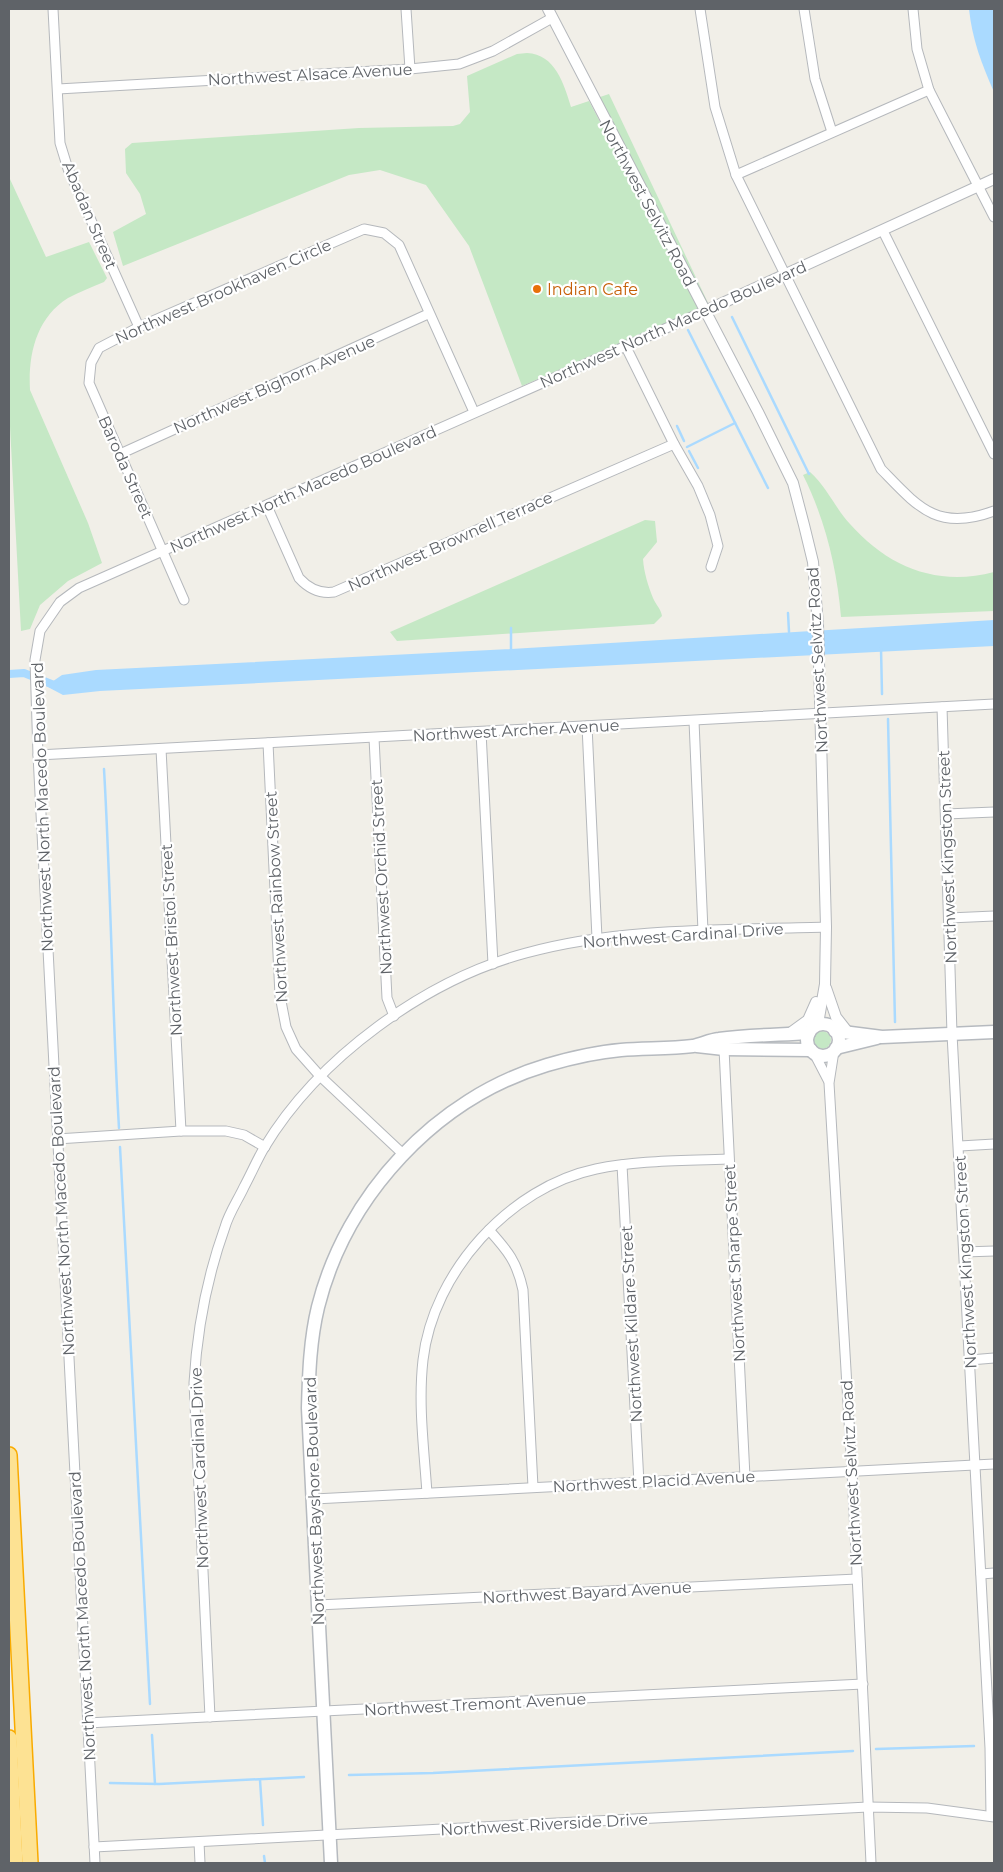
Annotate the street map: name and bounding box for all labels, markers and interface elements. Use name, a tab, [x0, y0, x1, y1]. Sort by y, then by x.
street label: Northwest Alsace Avenue	[207, 60, 413, 89]
street label: Northwest Selvitz Road	[595, 117, 700, 290]
street label: Abadan Street	[58, 158, 121, 272]
street label: Northwest Brookhaven Circle	[112, 235, 334, 348]
street label: Northwest North Macedo Boulevard	[537, 257, 809, 392]
place label: Indian Cafe	[547, 280, 638, 299]
marker: Indian Cafe	[531, 283, 543, 295]
street label: Northwest Bighorn Avenue	[170, 331, 378, 438]
street label: Baroda Street	[94, 413, 157, 522]
street label: Northwest North Macedo Boulevard	[167, 422, 439, 557]
street label: Northwest Brownell Terrace	[345, 488, 556, 595]
street label: Northwest Selvitz Road	[803, 567, 832, 753]
street label: Northwest North Macedo Boulevard	[28, 662, 57, 952]
street label: Northwest Archer Avenue	[412, 716, 620, 745]
street label: Northwest Kingston Street	[934, 749, 961, 964]
street label: Northwest Orchid Street	[367, 778, 396, 975]
street label: Northwest Rainbow Street	[261, 790, 292, 1003]
street label: Northwest Bristol Street	[157, 843, 186, 1037]
street label: Northwest Cardinal Drive	[582, 919, 784, 952]
street label: Northwest North Macedo Boulevard	[44, 1066, 79, 1356]
street label: Northwest Kingston Street	[950, 1154, 981, 1369]
street label: Northwest Sharpe Street	[720, 1163, 749, 1362]
street label: Northwest Kildare Street	[617, 1224, 646, 1423]
street label: Northwest Cardinal Drive	[186, 1367, 213, 1569]
street label: Northwest Bayshore Boulevard	[301, 1376, 328, 1626]
street label: Northwest Selvitz Road	[837, 1380, 866, 1566]
street label: Northwest Placid Avenue	[552, 1467, 756, 1496]
street label: Northwest North Macedo Boulevard	[65, 1471, 100, 1761]
street label: Northwest Bayard Avenue	[482, 1578, 692, 1607]
street label: Northwest Tremont Avenue	[363, 1689, 587, 1720]
street label: Northwest Riverside Drive	[440, 1810, 648, 1839]

